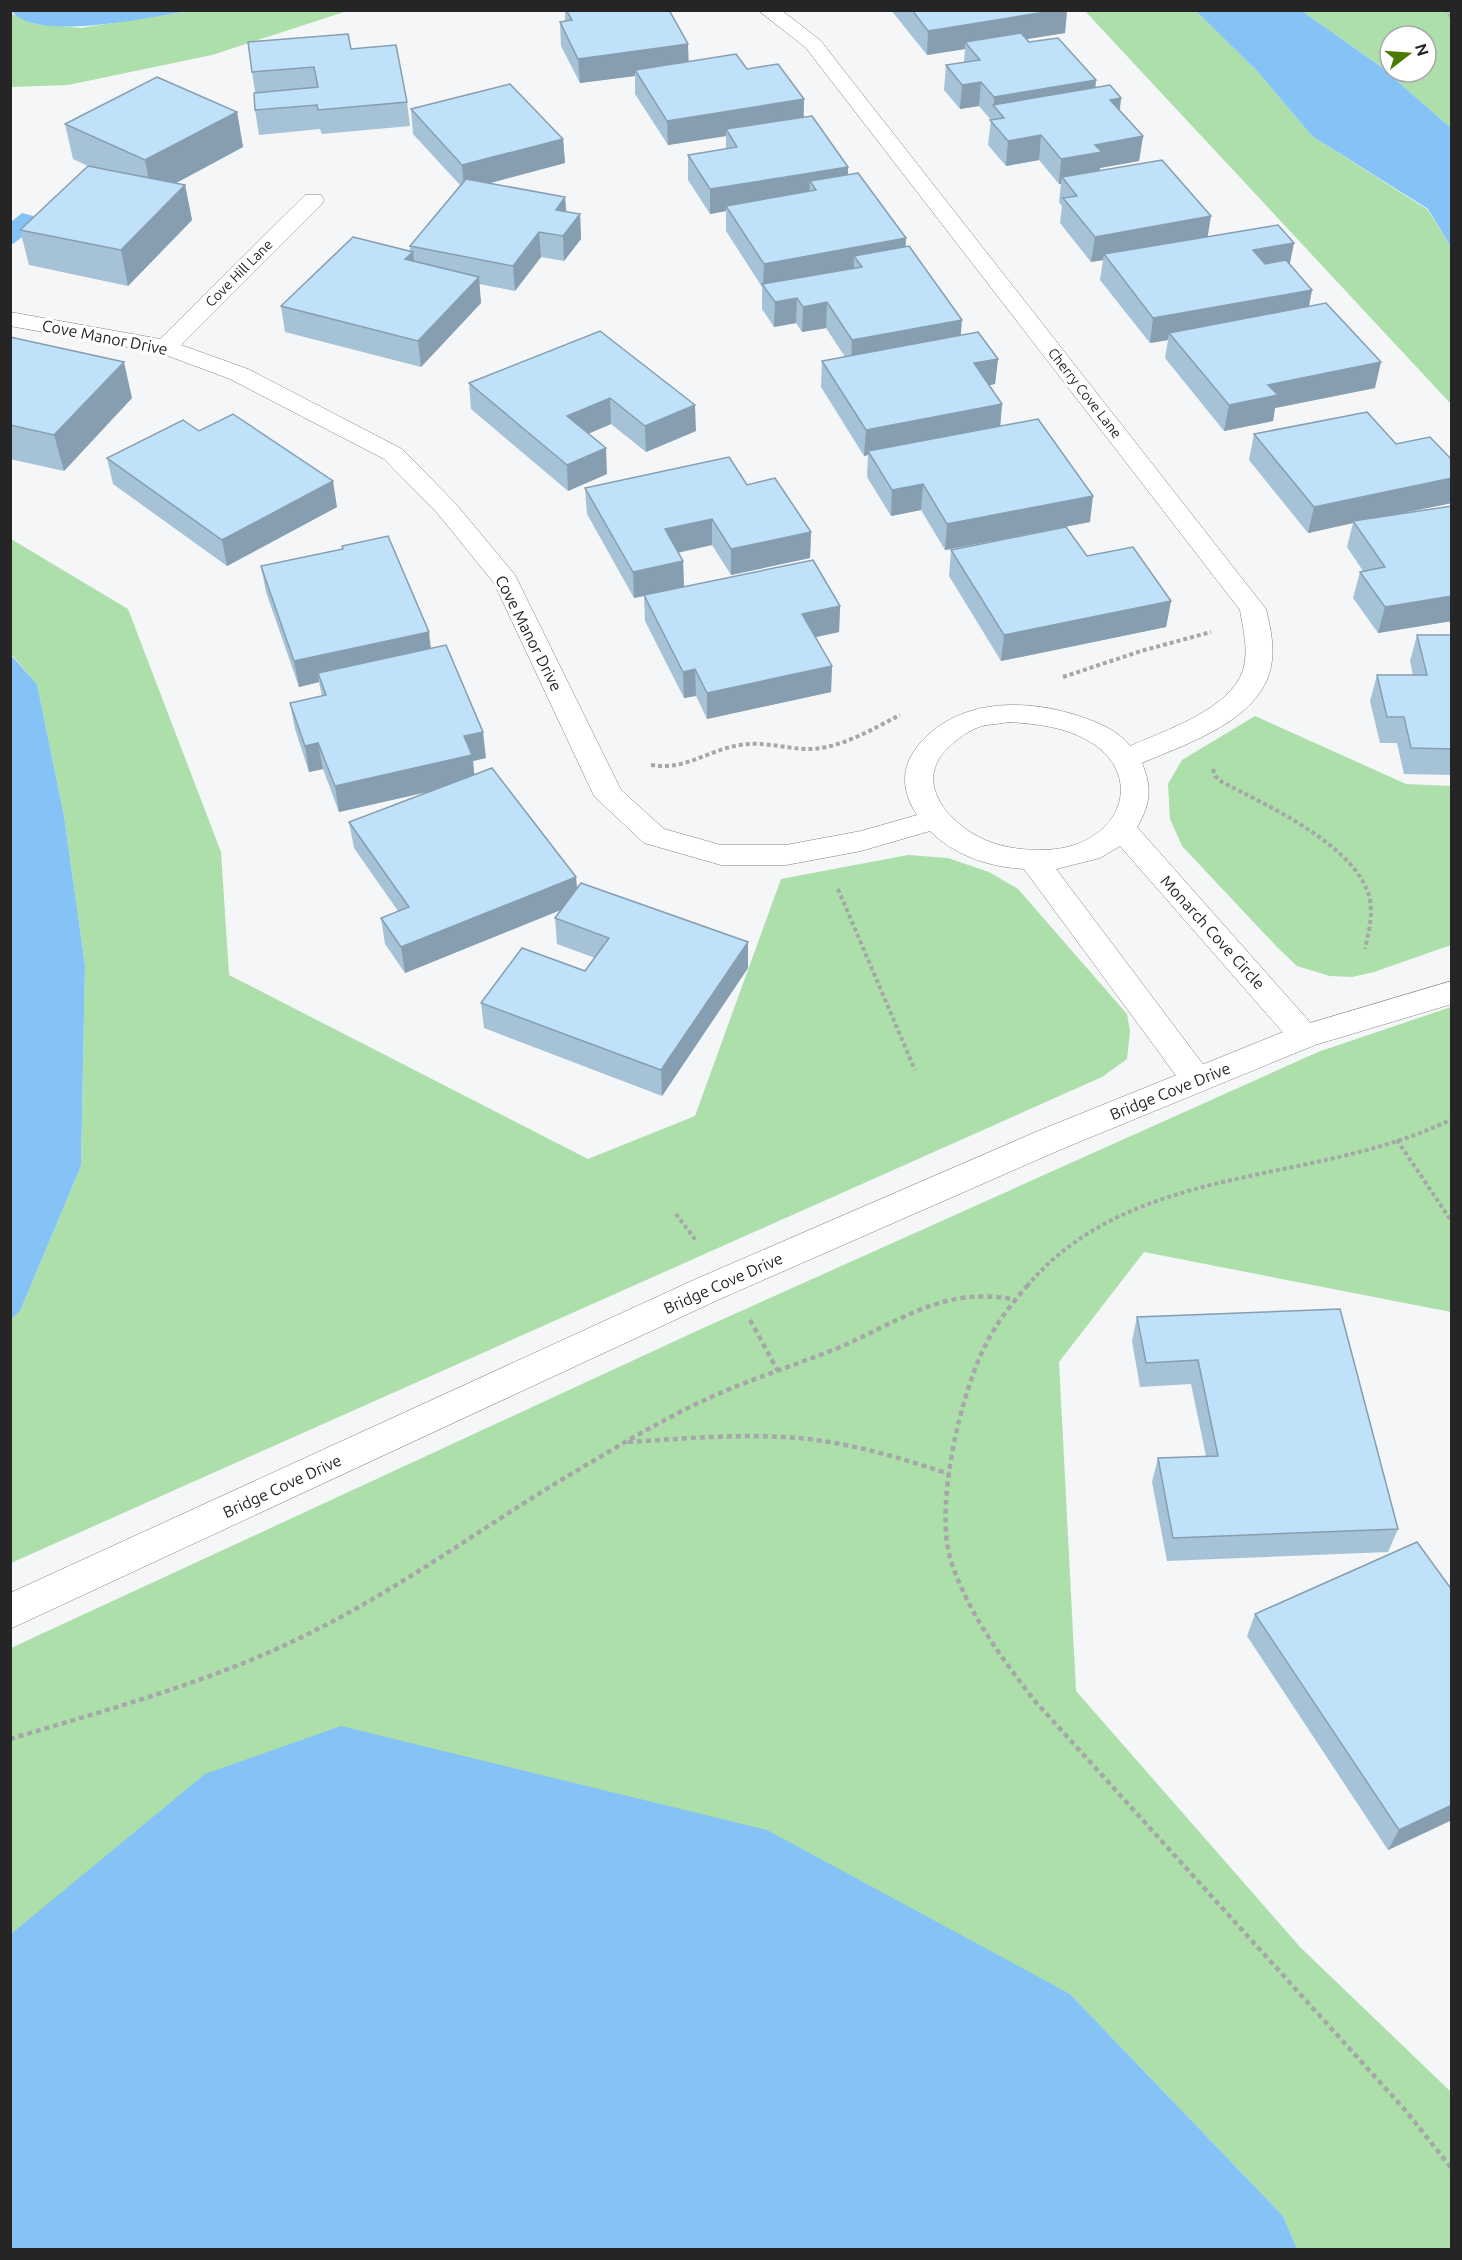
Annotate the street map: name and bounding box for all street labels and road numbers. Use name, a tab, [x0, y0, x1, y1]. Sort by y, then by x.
street label: Cove Hill Lane	[202, 236, 276, 310]
street label: Cove Manor Drive	[41, 316, 169, 358]
street label: Cherry Cove Lane	[1045, 345, 1125, 441]
street label: Cove Manor Drive	[492, 572, 566, 694]
street label: Monarch Cove Circle	[1157, 872, 1269, 992]
street label: Bridge Cove Drive	[1107, 1059, 1233, 1123]
street label: Bridge Cove Drive	[661, 1249, 785, 1317]
street label: Bridge Cove Drive	[220, 1451, 344, 1521]

